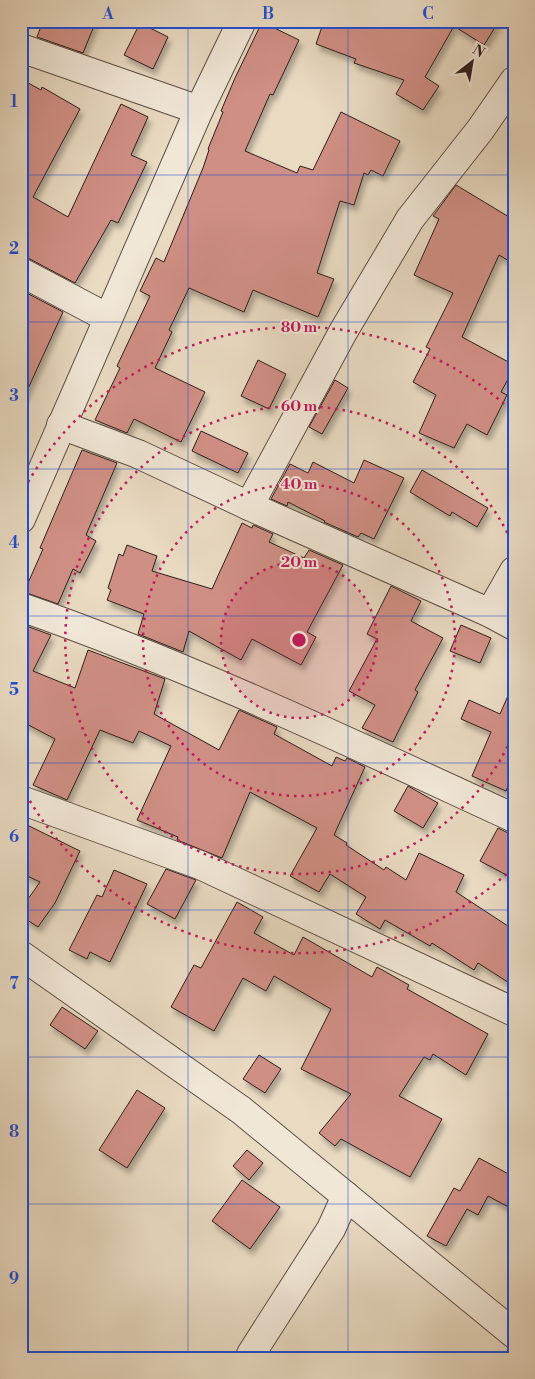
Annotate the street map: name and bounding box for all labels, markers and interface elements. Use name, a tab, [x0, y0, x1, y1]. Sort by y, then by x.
text: A	[101, 4, 114, 24]
text: B	[262, 4, 274, 24]
text: C	[422, 4, 434, 24]
north arrow	[448, 38, 498, 88]
text: N	[469, 41, 488, 62]
text: 1	[10, 92, 18, 112]
text: 2	[9, 239, 19, 259]
text: 80 m	[281, 318, 318, 337]
text: 3	[9, 386, 19, 406]
text: 60 m	[281, 397, 318, 416]
text: 40 m	[280, 475, 318, 494]
text: 4	[9, 533, 20, 553]
text: 20 m	[281, 553, 318, 572]
centre of rings	[290, 631, 308, 649]
text: 5	[9, 680, 19, 700]
text: 6	[9, 827, 19, 847]
text: 7	[9, 974, 19, 994]
text: 8	[9, 1122, 19, 1142]
text: 9	[9, 1269, 19, 1289]

